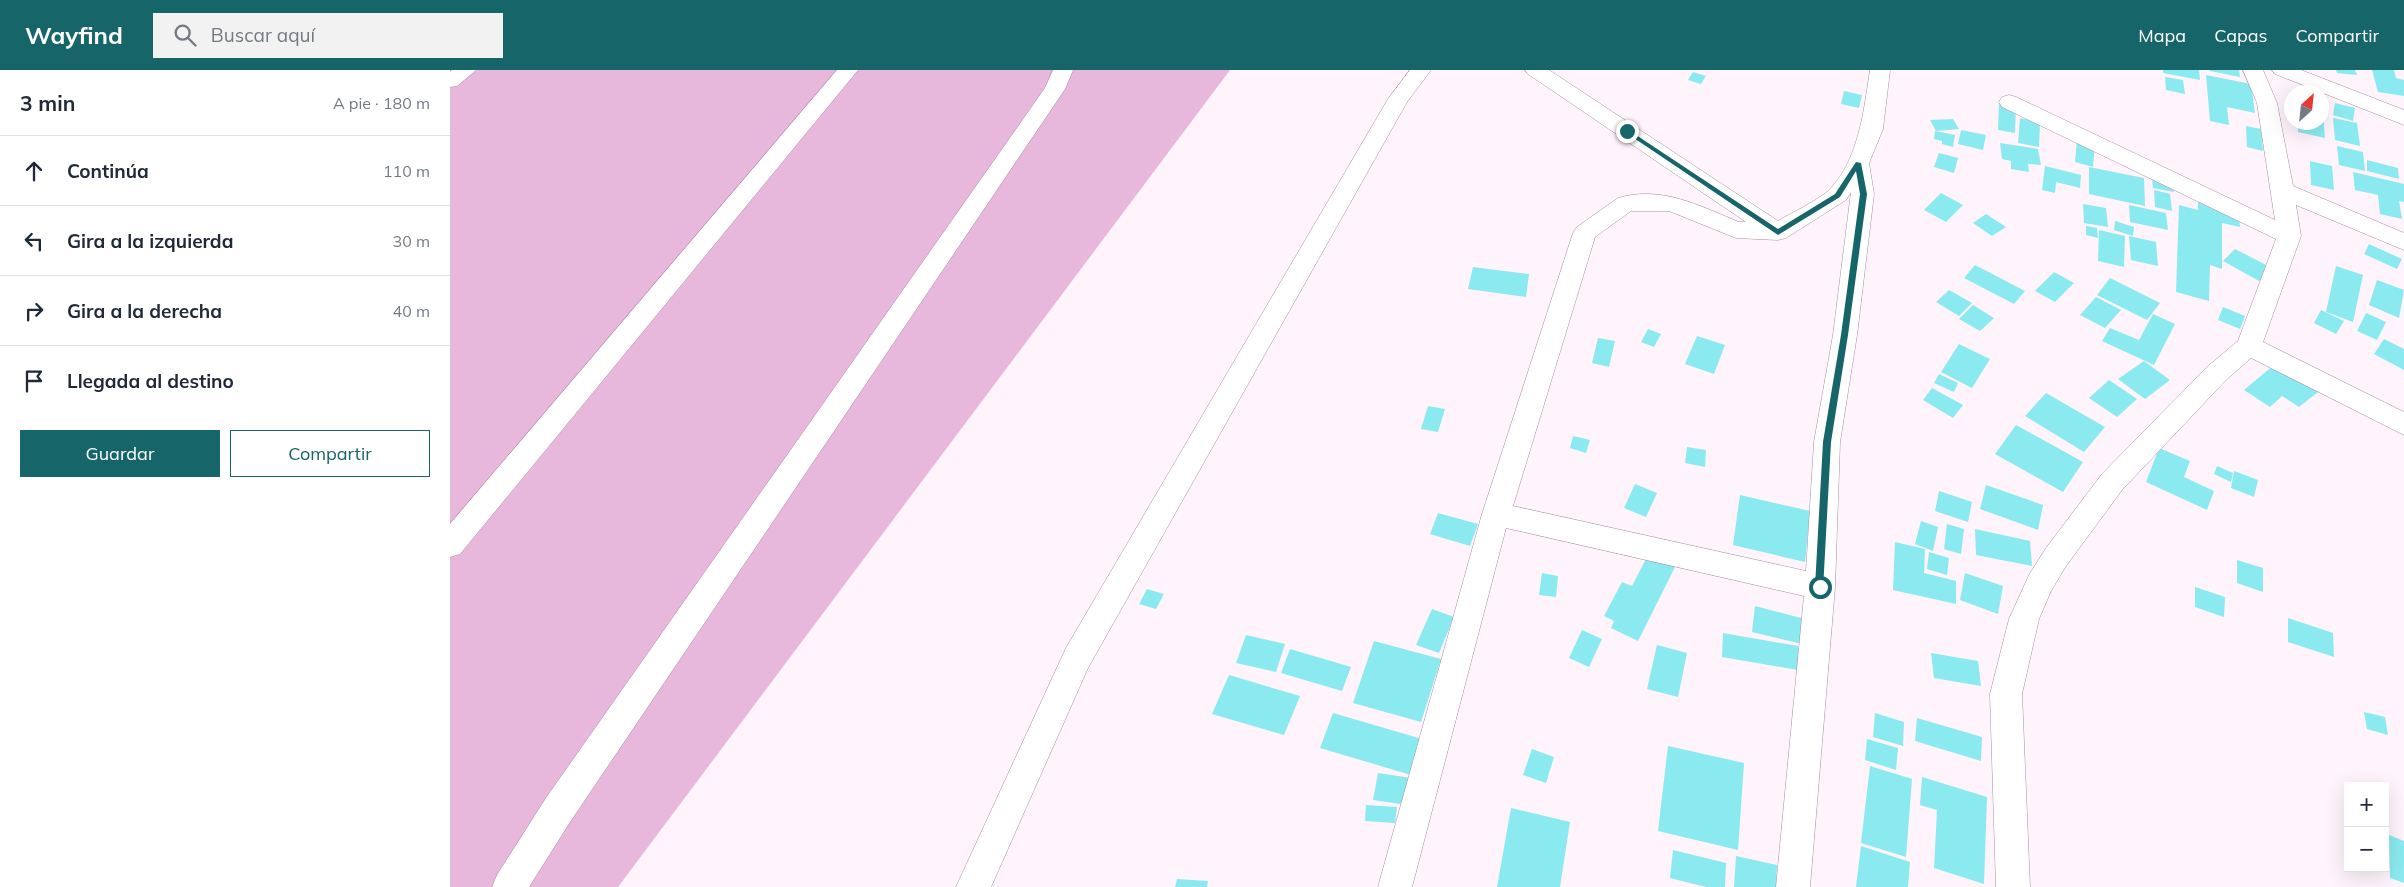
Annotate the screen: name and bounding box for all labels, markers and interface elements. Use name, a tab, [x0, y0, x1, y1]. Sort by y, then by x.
search box	[153, 13, 503, 58]
text: Wayfind	[25, 20, 123, 50]
icon: search	[171, 21, 199, 49]
text: Buscar aquí	[211, 23, 315, 47]
text: Mapa	[2138, 24, 2186, 47]
text: Capas	[2214, 24, 2268, 47]
text: Compartir	[2296, 24, 2379, 47]
north arrow	[2284, 85, 2329, 130]
text: 3 min	[20, 90, 75, 116]
text: A pie · 180 m	[333, 93, 430, 113]
route end	[1616, 120, 1639, 143]
icon: ahead	[20, 157, 48, 185]
text: Continúa	[67, 159, 149, 183]
text: 110 m	[383, 161, 430, 181]
icon: left	[20, 227, 48, 255]
text: Gira a la izquierda	[67, 229, 233, 253]
text: 30 m	[393, 231, 430, 251]
icon: right	[20, 297, 48, 325]
text: Gira a la derecha	[67, 299, 222, 323]
text: 40 m	[393, 301, 430, 321]
icon: arrive	[20, 367, 48, 395]
text: Llegada al destino	[67, 369, 234, 393]
button: Guardar	[20, 430, 220, 477]
button: Compartir	[230, 430, 430, 477]
route start	[1809, 576, 1832, 599]
map controls	[2344, 782, 2389, 872]
button: +	[2344, 782, 2389, 827]
button: −	[2344, 827, 2389, 872]

